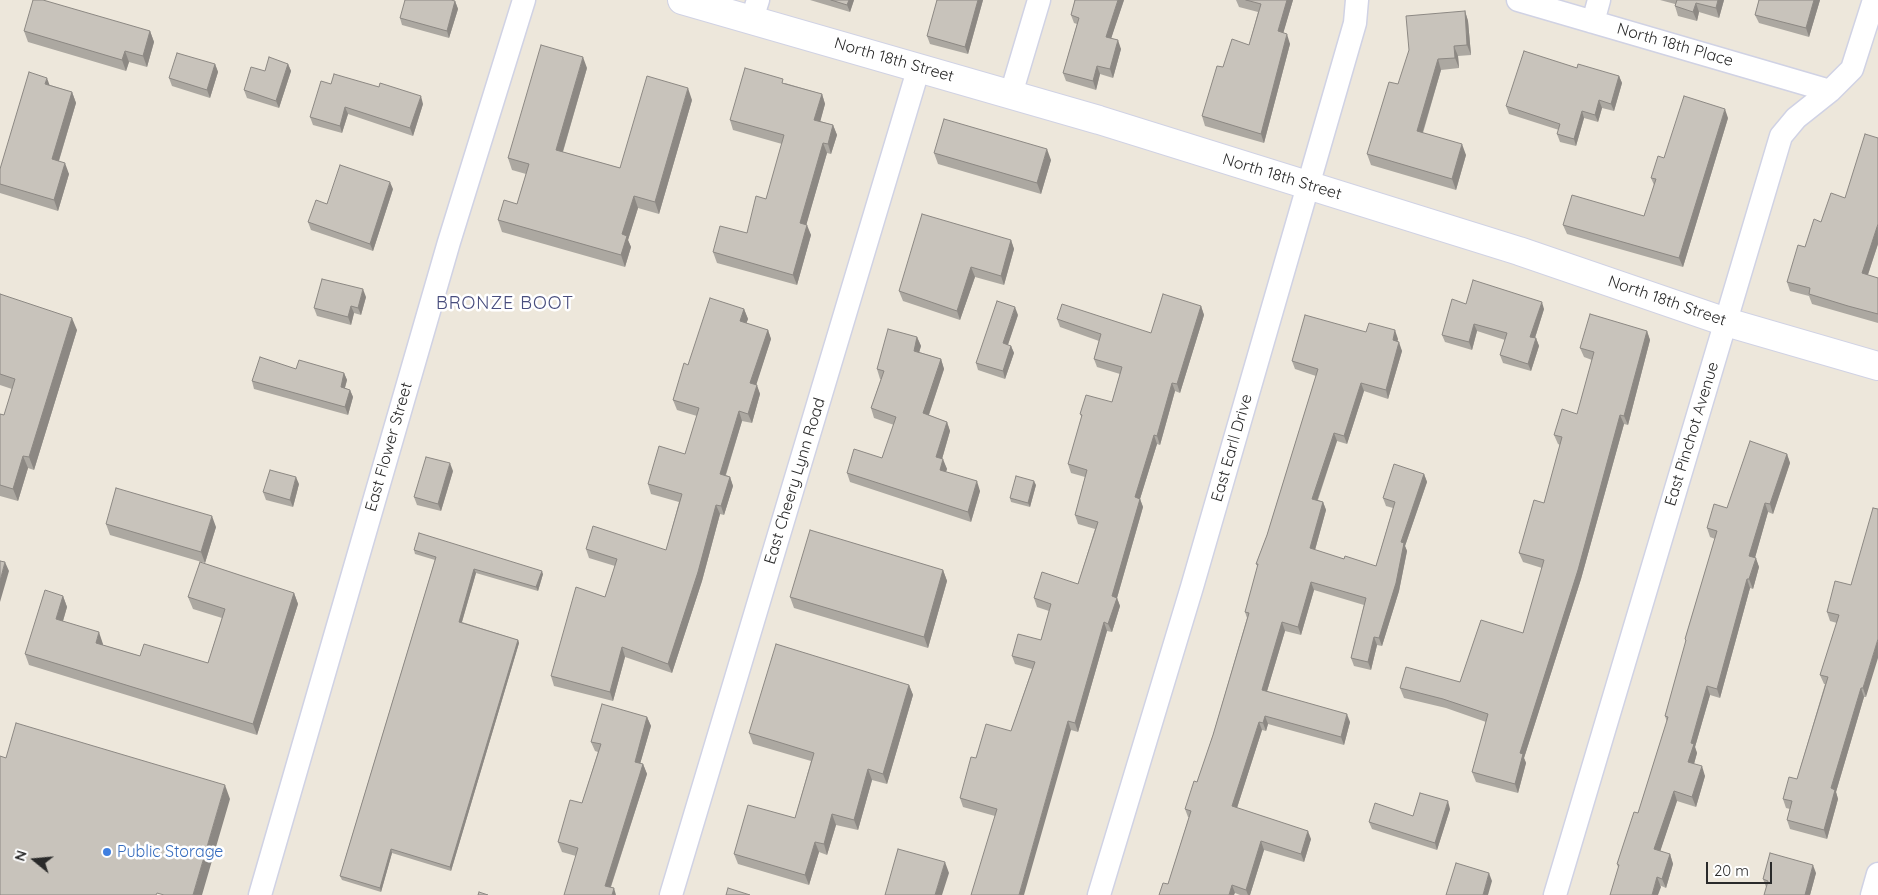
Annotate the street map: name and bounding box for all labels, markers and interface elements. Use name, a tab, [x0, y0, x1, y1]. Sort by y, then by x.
street label: North 18th Place	[1615, 19, 1735, 71]
street label: North 18th Street	[832, 34, 956, 86]
street label: North 18th Street	[1220, 150, 1344, 204]
street label: North 18th Street	[1605, 272, 1729, 330]
district label: BRONZE BOOT	[435, 293, 575, 315]
street label: East Pinchot Avenue	[1661, 360, 1723, 508]
street label: East Flower Street	[361, 380, 417, 514]
street label: East Earll Drive	[1207, 392, 1257, 504]
street label: East Cheery Lynn Road	[761, 395, 829, 567]
north arrow	[10, 835, 60, 885]
place label: Public Storage	[117, 842, 223, 862]
marker: Public Storage	[101, 846, 113, 858]
text: N	[11, 848, 31, 863]
scale bar	[1708, 852, 1774, 884]
text: 20 m	[1714, 861, 1749, 880]

